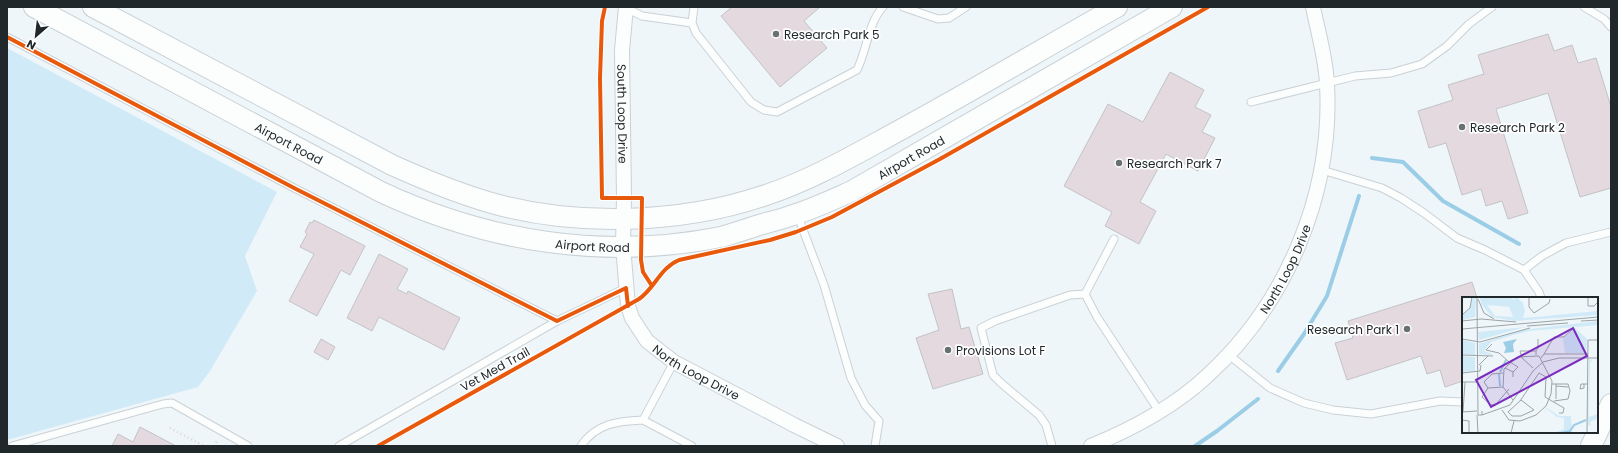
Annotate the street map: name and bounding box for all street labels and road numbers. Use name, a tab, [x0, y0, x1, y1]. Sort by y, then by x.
street label: South Loop Drive	[614, 64, 632, 164]
street label: Airport Road	[252, 118, 326, 168]
street label: Airport Road	[874, 131, 947, 183]
street label: North Loop Drive	[1255, 222, 1314, 317]
street label: Airport Road	[554, 235, 630, 255]
street label: North Loop Drive	[649, 340, 743, 404]
street label: Vet Med Trail	[457, 343, 533, 395]

